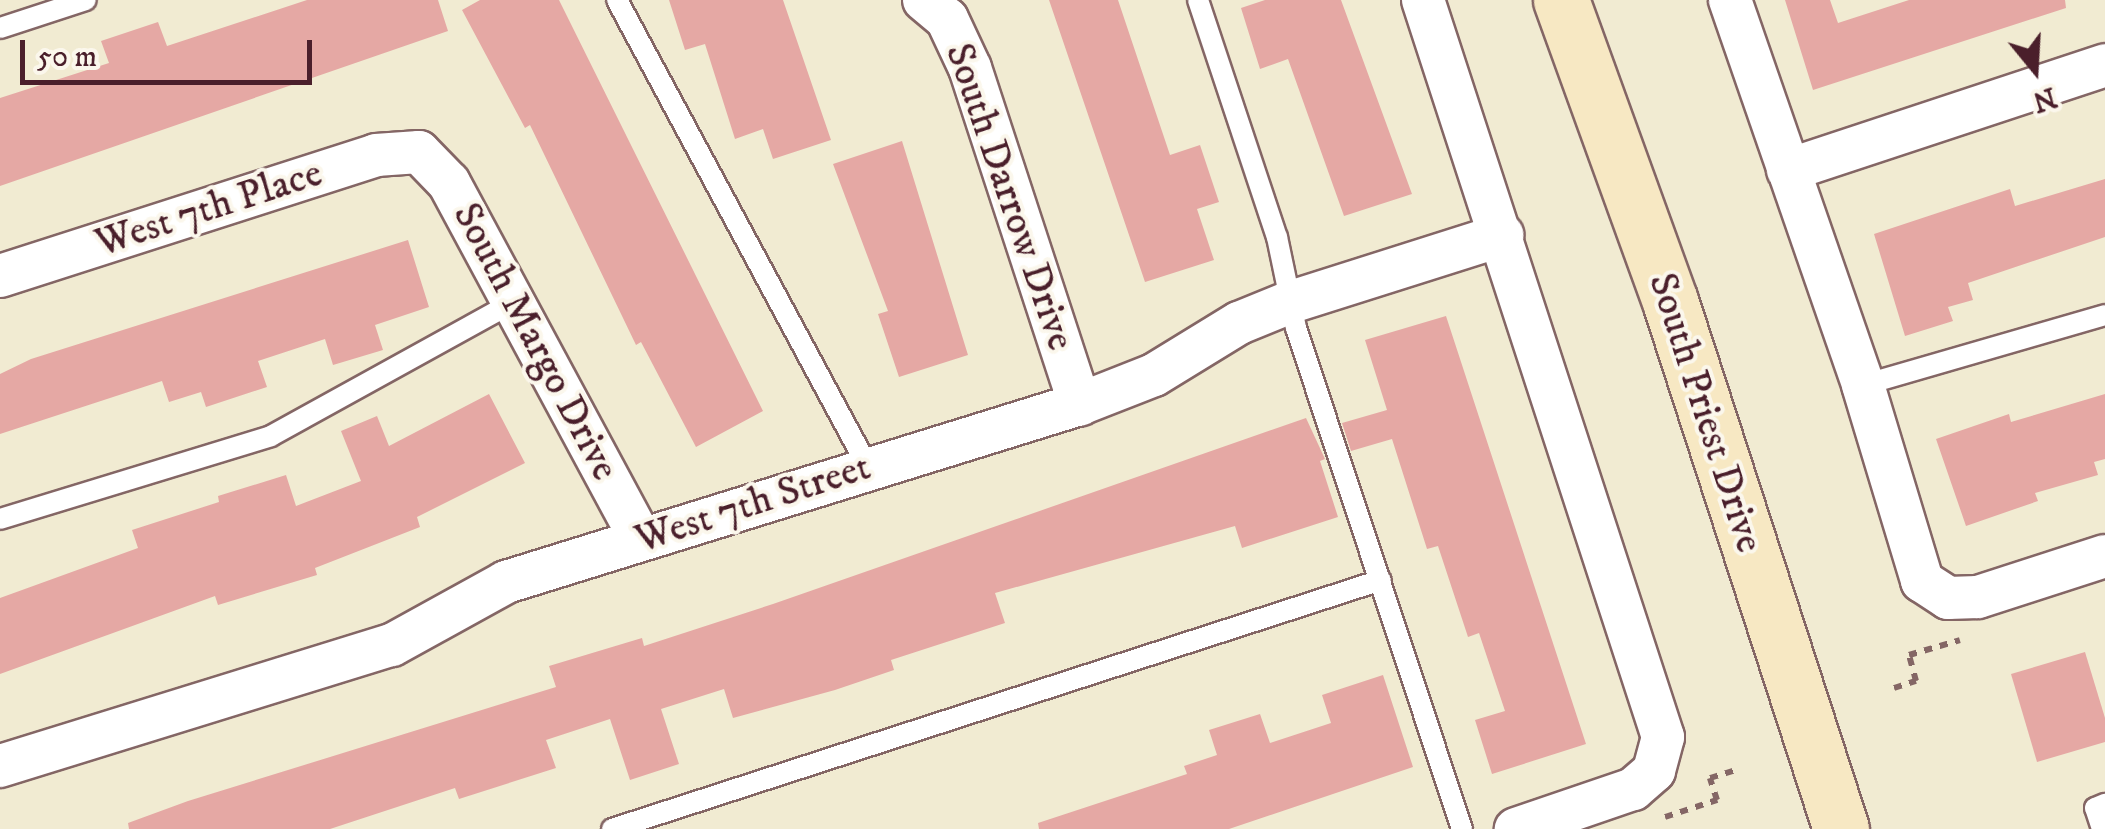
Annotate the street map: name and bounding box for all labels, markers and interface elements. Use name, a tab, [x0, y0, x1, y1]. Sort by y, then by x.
scale bar	[25, 20, 318, 82]
north arrow	[1985, 20, 2085, 120]
street label: South Darrow Drive	[934, 37, 1084, 357]
text: 50 m	[37, 39, 97, 76]
text: N	[2028, 79, 2061, 119]
street label: West 7th Place	[90, 150, 328, 268]
street label: South Margo Drive	[442, 195, 628, 489]
street label: South Priest Drive	[1637, 267, 1773, 559]
street label: West 7th Street	[630, 443, 876, 565]

